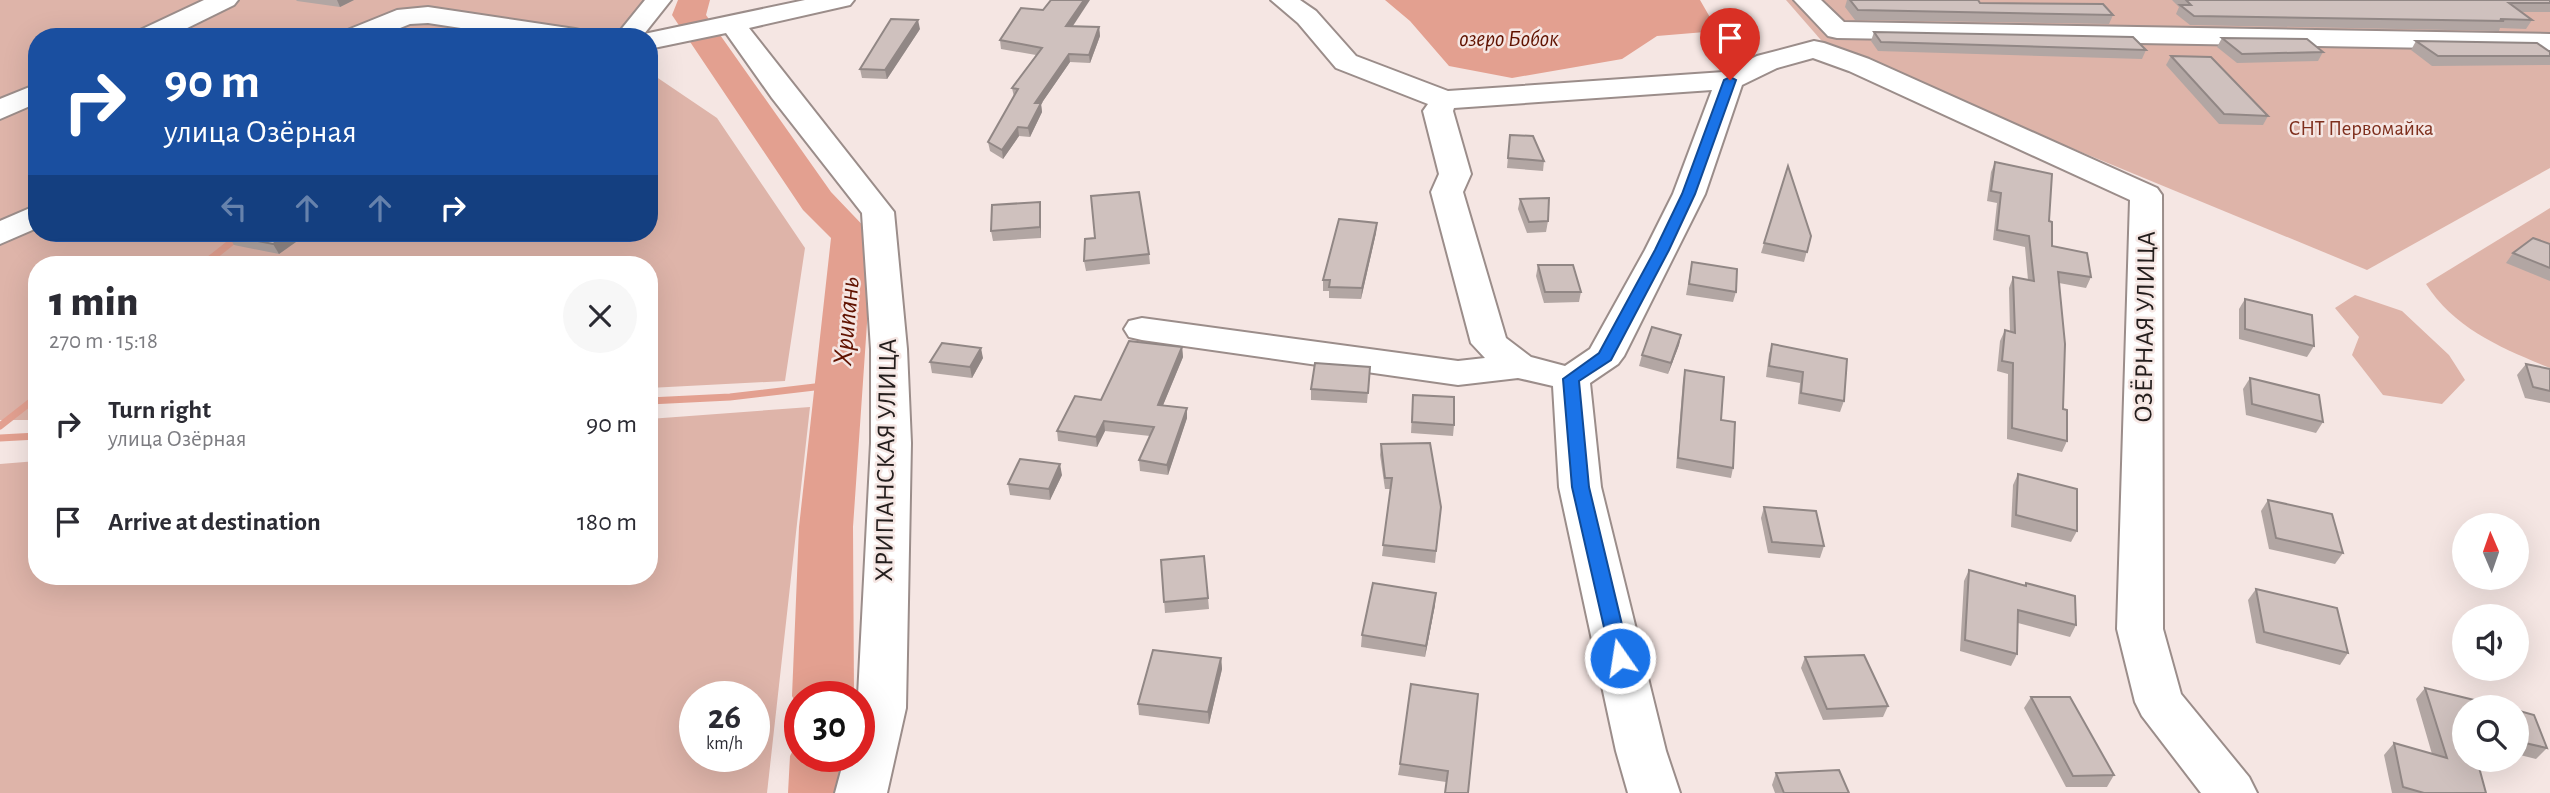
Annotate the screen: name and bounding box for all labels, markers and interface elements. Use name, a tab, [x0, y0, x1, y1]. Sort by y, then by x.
pin	[1700, 8, 1760, 80]
icon: arrive	[1711, 19, 1749, 57]
water label: озеро Бобок	[1459, 28, 1559, 51]
icon: right	[49, 56, 140, 147]
text: 90 m	[164, 58, 260, 107]
text: улица Озёрная	[164, 116, 357, 148]
park label: СНТ Первомайка	[2288, 118, 2434, 139]
icon: left	[215, 189, 253, 227]
icon: ahead	[288, 189, 326, 227]
icon: ahead	[361, 189, 399, 227]
icon: right	[434, 189, 472, 227]
street label: ОЗЁРНАЯ УЛИЦА	[2129, 231, 2160, 423]
water label: Хрипань	[829, 275, 865, 367]
button: close	[563, 279, 637, 353]
text: 1 min	[49, 281, 138, 323]
text: 270 m · 15:18	[49, 330, 158, 353]
street label: ХРИПАНСКАЯ УЛИЦА	[871, 338, 901, 582]
text: Turn right	[108, 397, 211, 423]
icon: right	[49, 405, 87, 443]
text: 90 m	[586, 411, 637, 437]
text: улица Озёрная	[108, 428, 247, 451]
icon: arrive	[49, 503, 87, 541]
text: Arrive at destination	[108, 509, 321, 535]
text: 180 m	[577, 509, 637, 535]
north arrow	[2452, 513, 2529, 590]
map controls	[2452, 513, 2529, 772]
button: sound	[2452, 604, 2529, 681]
position arrow	[1583, 621, 1657, 695]
speed limit sign: 30	[784, 681, 875, 772]
button: search	[2452, 695, 2529, 772]
text: 26	[708, 700, 741, 735]
text: km/h	[706, 735, 743, 753]

